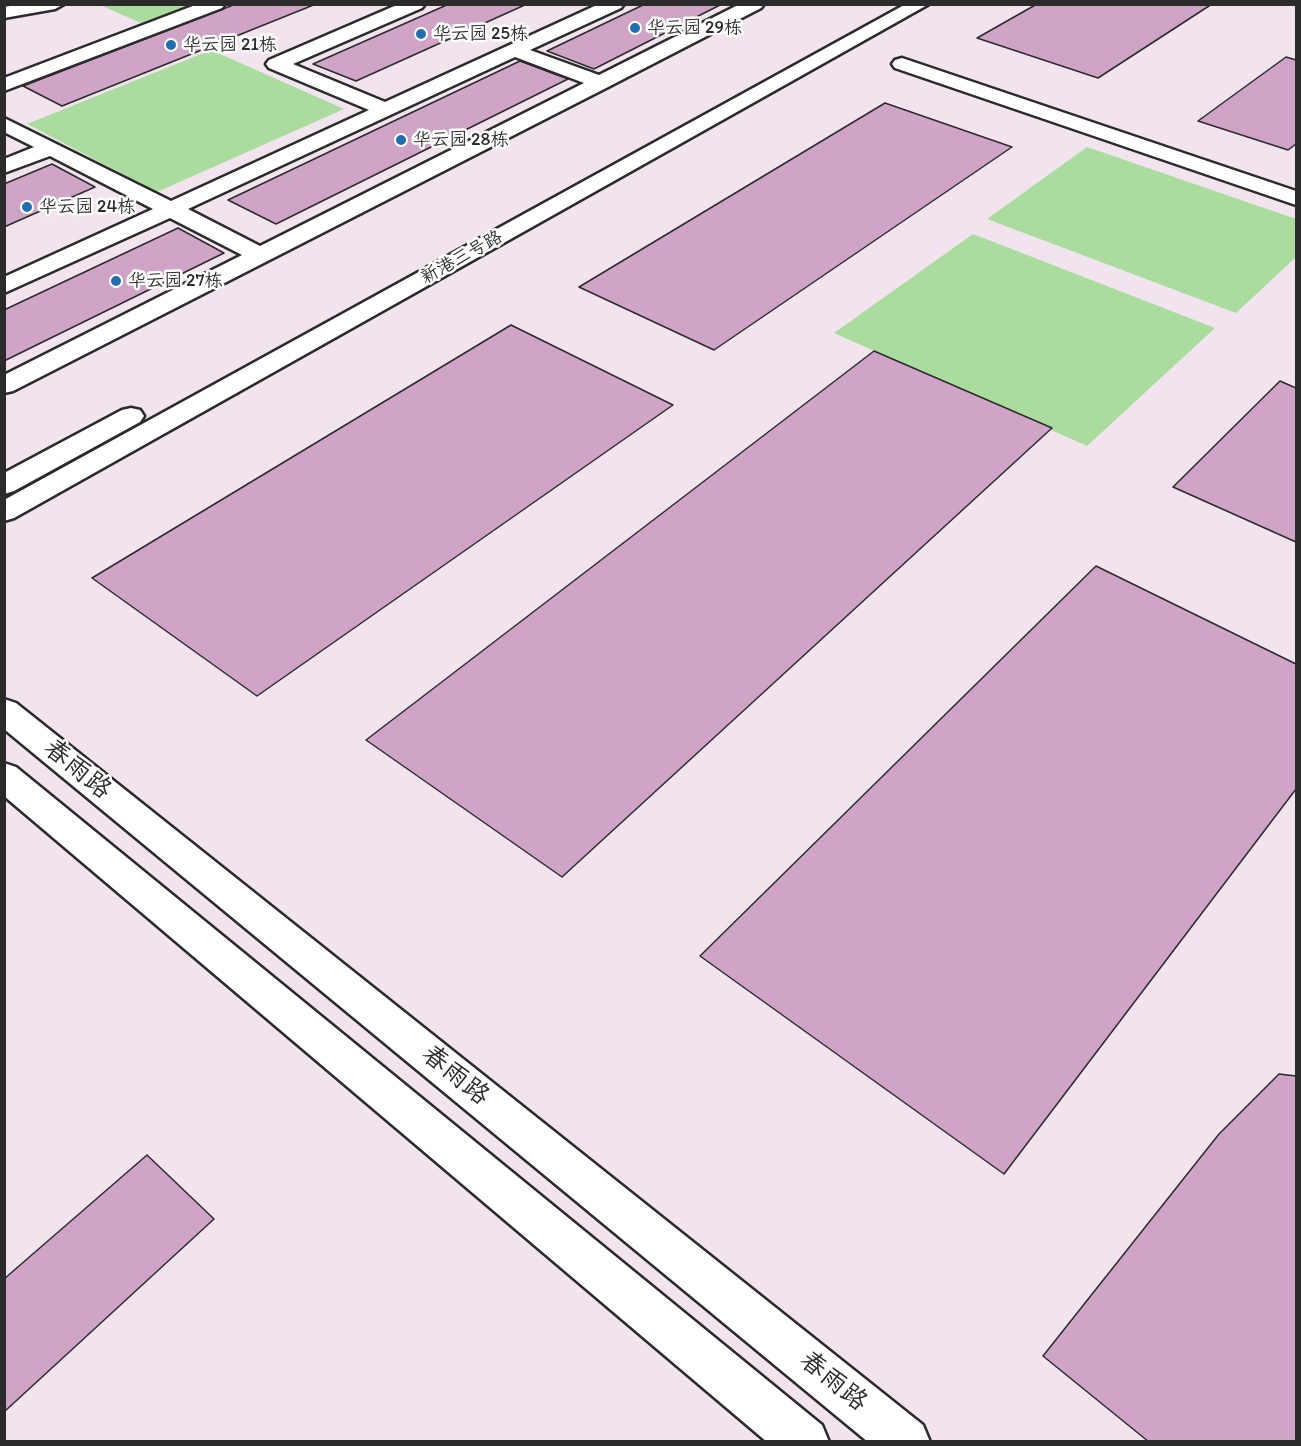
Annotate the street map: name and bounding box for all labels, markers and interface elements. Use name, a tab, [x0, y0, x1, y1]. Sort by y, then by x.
place label: 华云园 29栋	[647, 17, 742, 39]
marker: 华云园 29栋	[628, 21, 642, 35]
place label: 华云园 25栋	[433, 23, 528, 45]
marker: 华云园 25栋	[414, 27, 428, 41]
place label: 华云园 21栋	[183, 34, 277, 56]
marker: 华云园 21栋	[164, 38, 178, 52]
place label: 华云园 28栋	[413, 129, 508, 151]
marker: 华云园 28栋	[394, 133, 408, 147]
place label: 华云园 24栋	[39, 196, 135, 218]
marker: 华云园 24栋	[20, 200, 34, 214]
street label: 新港三号路	[417, 227, 507, 289]
place label: 华云园 27栋	[128, 270, 222, 292]
marker: 华云园 27栋	[109, 274, 123, 288]
street label: 春雨路	[37, 733, 117, 807]
street label: 春雨路	[415, 1039, 495, 1113]
street label: 春雨路	[793, 1345, 873, 1419]

